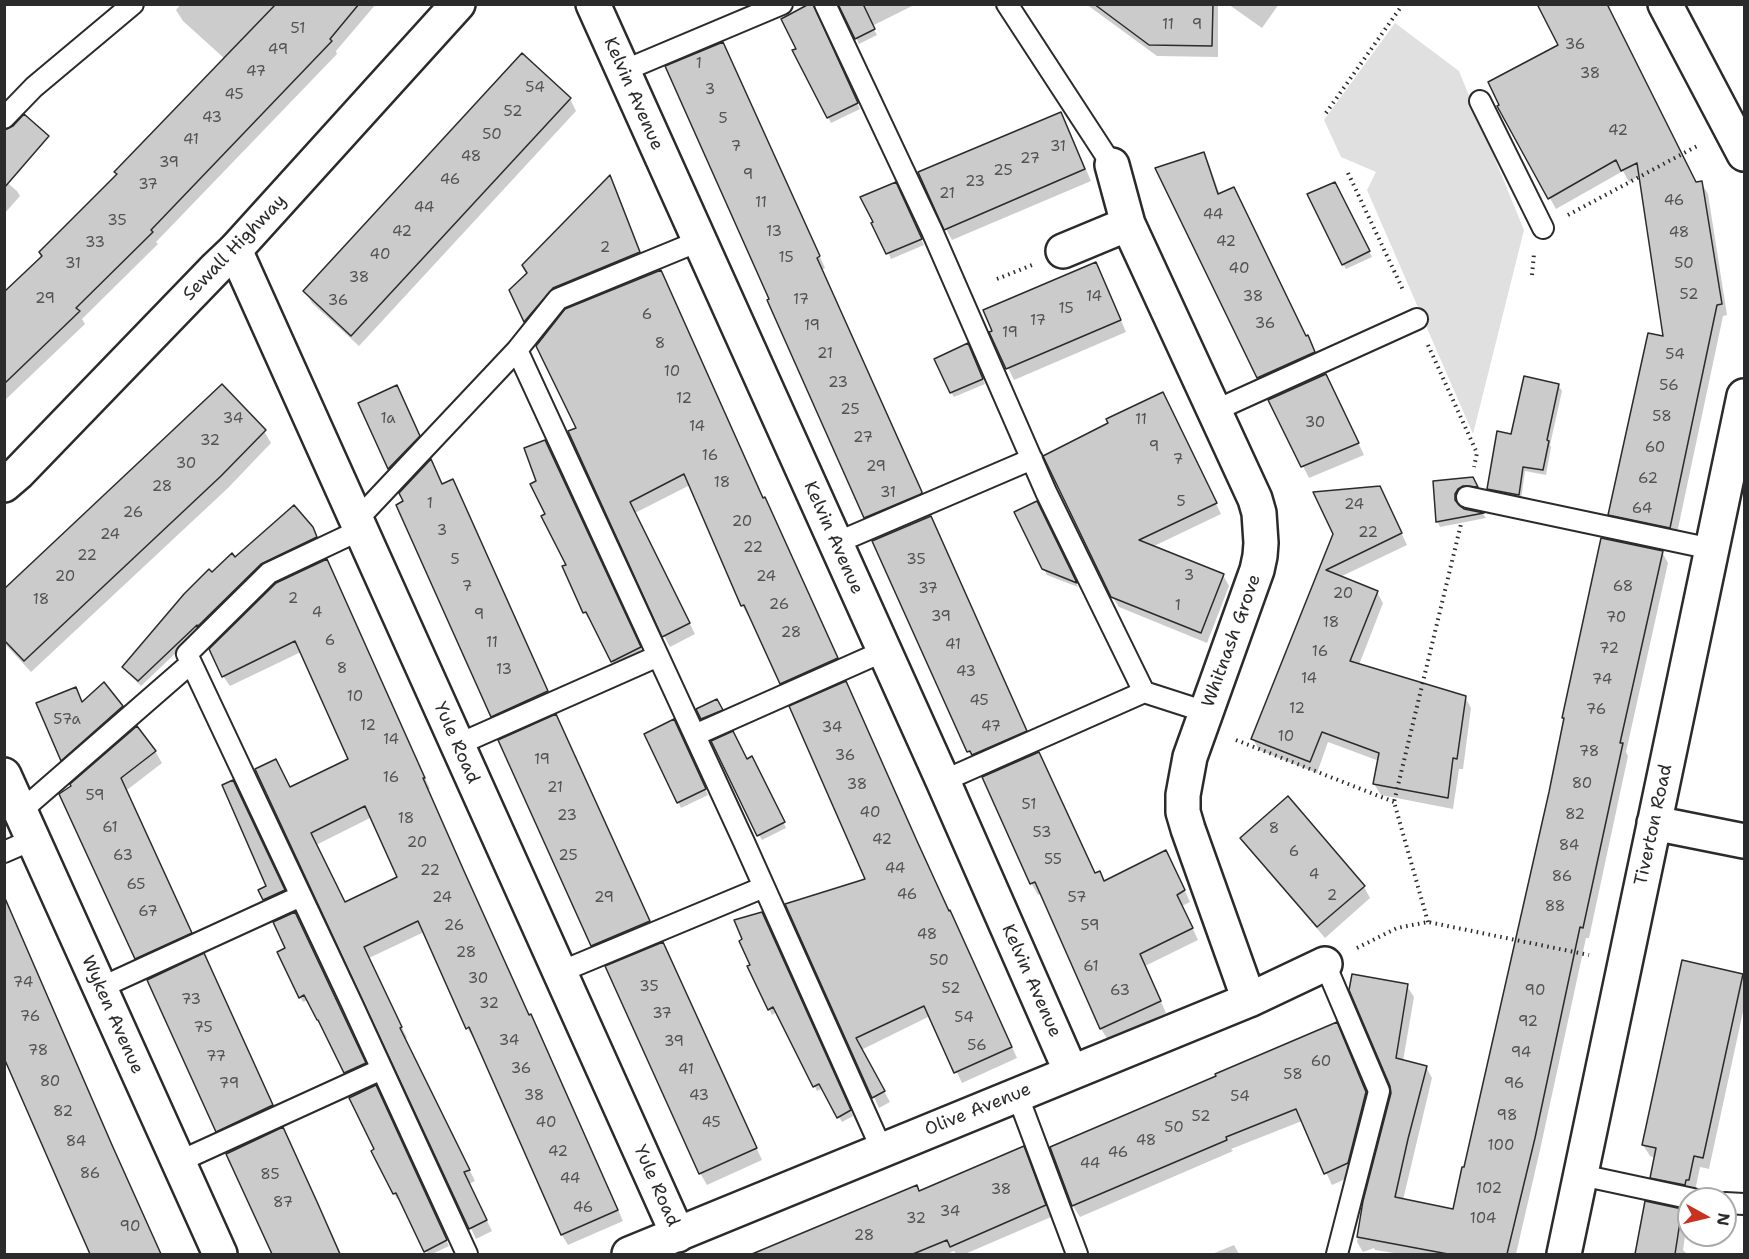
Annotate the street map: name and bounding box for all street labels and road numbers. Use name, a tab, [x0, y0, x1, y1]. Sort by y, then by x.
street label: Kelvin Avenue	[599, 34, 667, 154]
street label: Sewall Highway	[179, 190, 291, 306]
street label: Kelvin Avenue	[799, 478, 867, 598]
street label: Whitnash Grove	[1198, 572, 1266, 710]
street label: Yule Road	[428, 699, 484, 787]
street label: Tiverton Road	[1631, 762, 1677, 888]
street label: Kelvin Avenue	[997, 921, 1065, 1041]
street label: Wyken Avenue	[76, 952, 148, 1078]
street label: Olive Avenue	[922, 1079, 1034, 1141]
street label: Yule Road	[628, 1142, 684, 1230]

